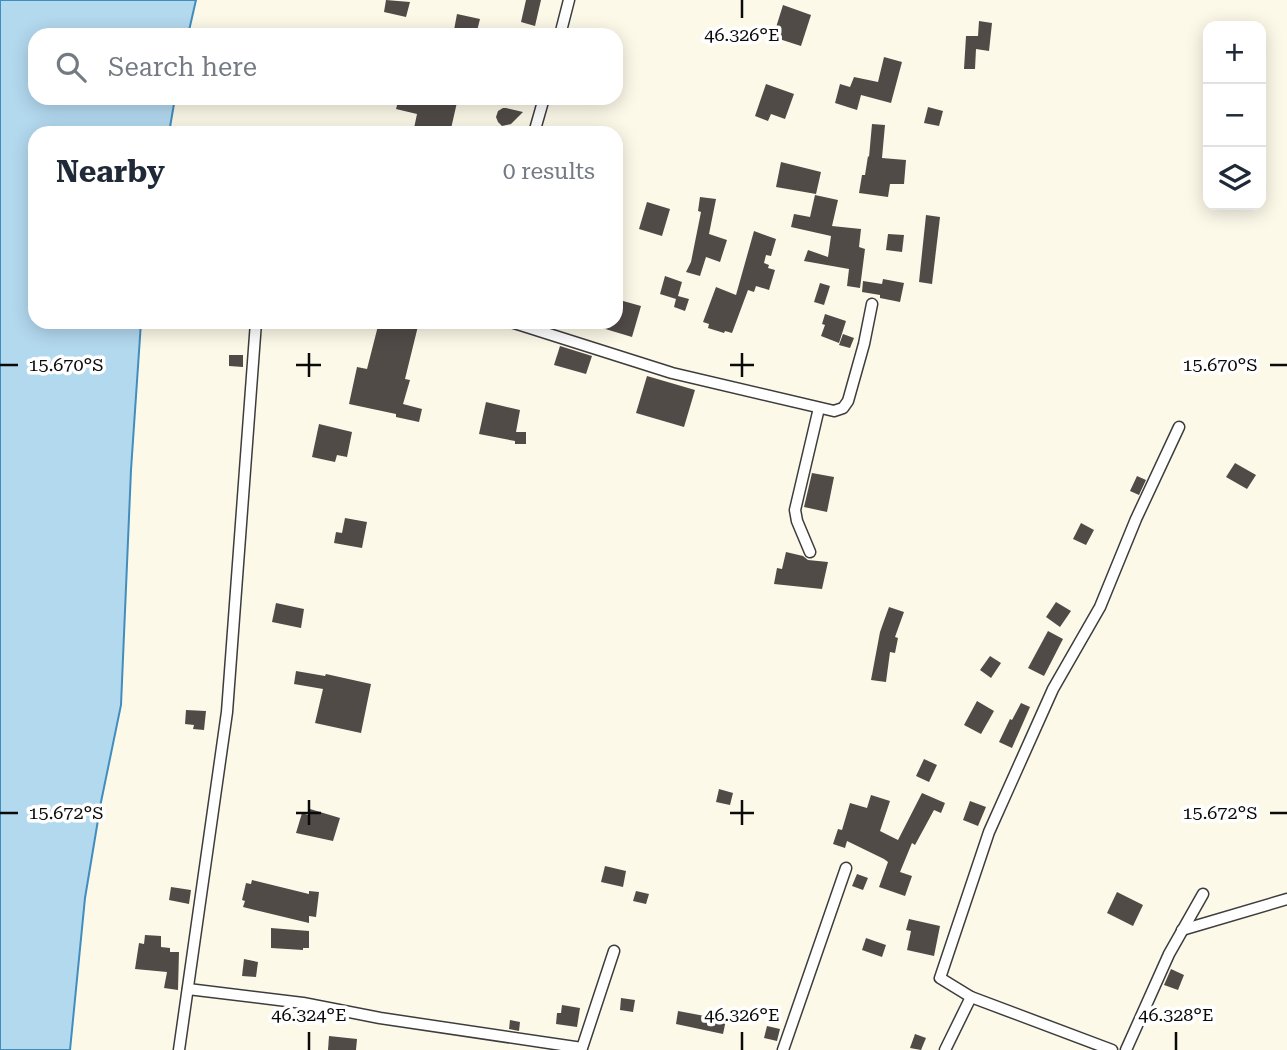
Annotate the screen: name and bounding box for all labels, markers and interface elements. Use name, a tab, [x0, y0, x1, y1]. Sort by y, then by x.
map controls	[1203, 21, 1266, 210]
button: +	[1203, 21, 1266, 84]
text: 46.326°E	[704, 24, 780, 45]
search box	[28, 28, 623, 105]
icon: search	[52, 48, 90, 86]
text: Search here	[108, 52, 257, 82]
button: −	[1203, 84, 1266, 147]
button: layers	[1203, 147, 1266, 210]
text: Nearby	[56, 154, 165, 189]
text: 0 results	[503, 158, 595, 185]
text: 15.670°S	[29, 354, 104, 375]
text: 15.670°S	[1183, 354, 1258, 375]
text: 15.672°S	[29, 802, 104, 823]
text: 15.672°S	[1183, 802, 1258, 823]
text: 46.324°E	[271, 1004, 347, 1025]
text: 46.326°E	[704, 1004, 780, 1025]
text: 46.328°E	[1138, 1004, 1214, 1025]

